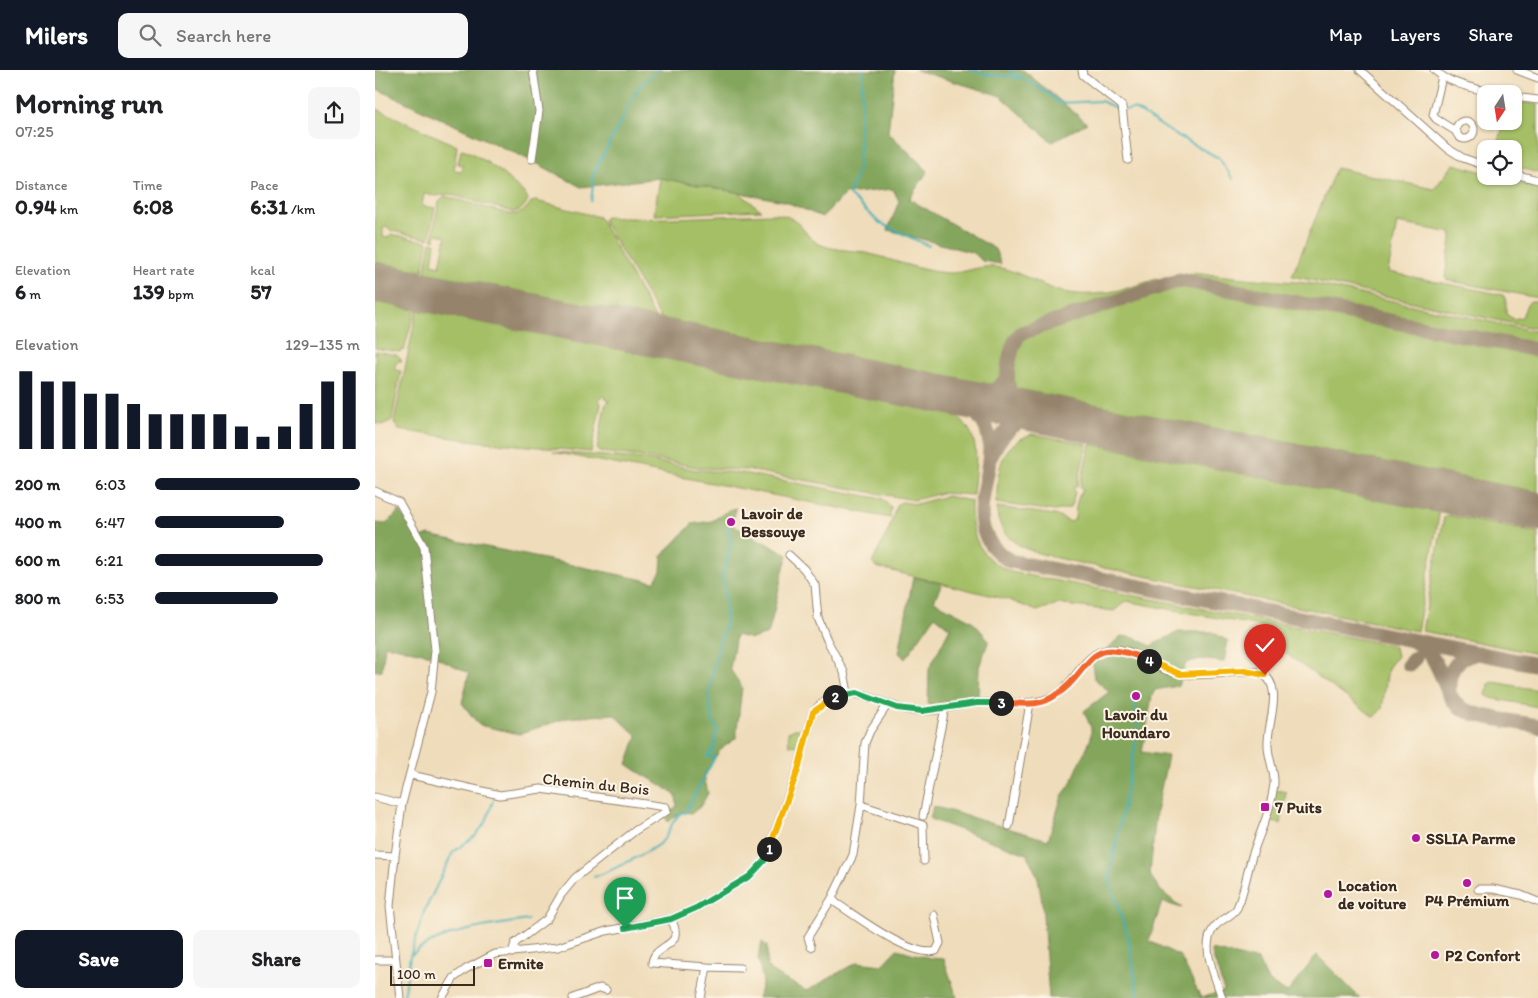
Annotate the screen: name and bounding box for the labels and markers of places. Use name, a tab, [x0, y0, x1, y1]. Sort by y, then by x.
place label: Lavoir de Bessouye	[741, 504, 806, 542]
marker: Lavoir de Bessouye	[725, 516, 737, 528]
pin	[1244, 624, 1286, 675]
pin: 4	[1137, 648, 1161, 674]
pin: 2	[823, 684, 847, 710]
pin: 3	[989, 690, 1013, 716]
marker: Lavoir du Houndaro	[1130, 690, 1142, 702]
place label: Lavoir du Houndaro	[1102, 705, 1170, 742]
place label: 7 Puits	[1274, 798, 1322, 817]
marker: 7 Puits	[1259, 801, 1271, 813]
place label: SSLIA Parme	[1426, 829, 1516, 848]
marker: SSLIA Parme	[1410, 832, 1422, 844]
pin: 1	[757, 836, 781, 862]
place label: Location de voiture	[1338, 876, 1407, 913]
pin	[604, 877, 646, 928]
marker: P4 Prémium	[1461, 877, 1473, 889]
marker: Location de voiture	[1322, 888, 1334, 900]
place label: P4 Prémium	[1425, 891, 1510, 910]
place label: P2 Confort	[1445, 946, 1520, 965]
marker: P2 Confort	[1429, 949, 1441, 961]
place label: Ermite	[498, 954, 544, 973]
marker: Ermite	[482, 957, 494, 969]

